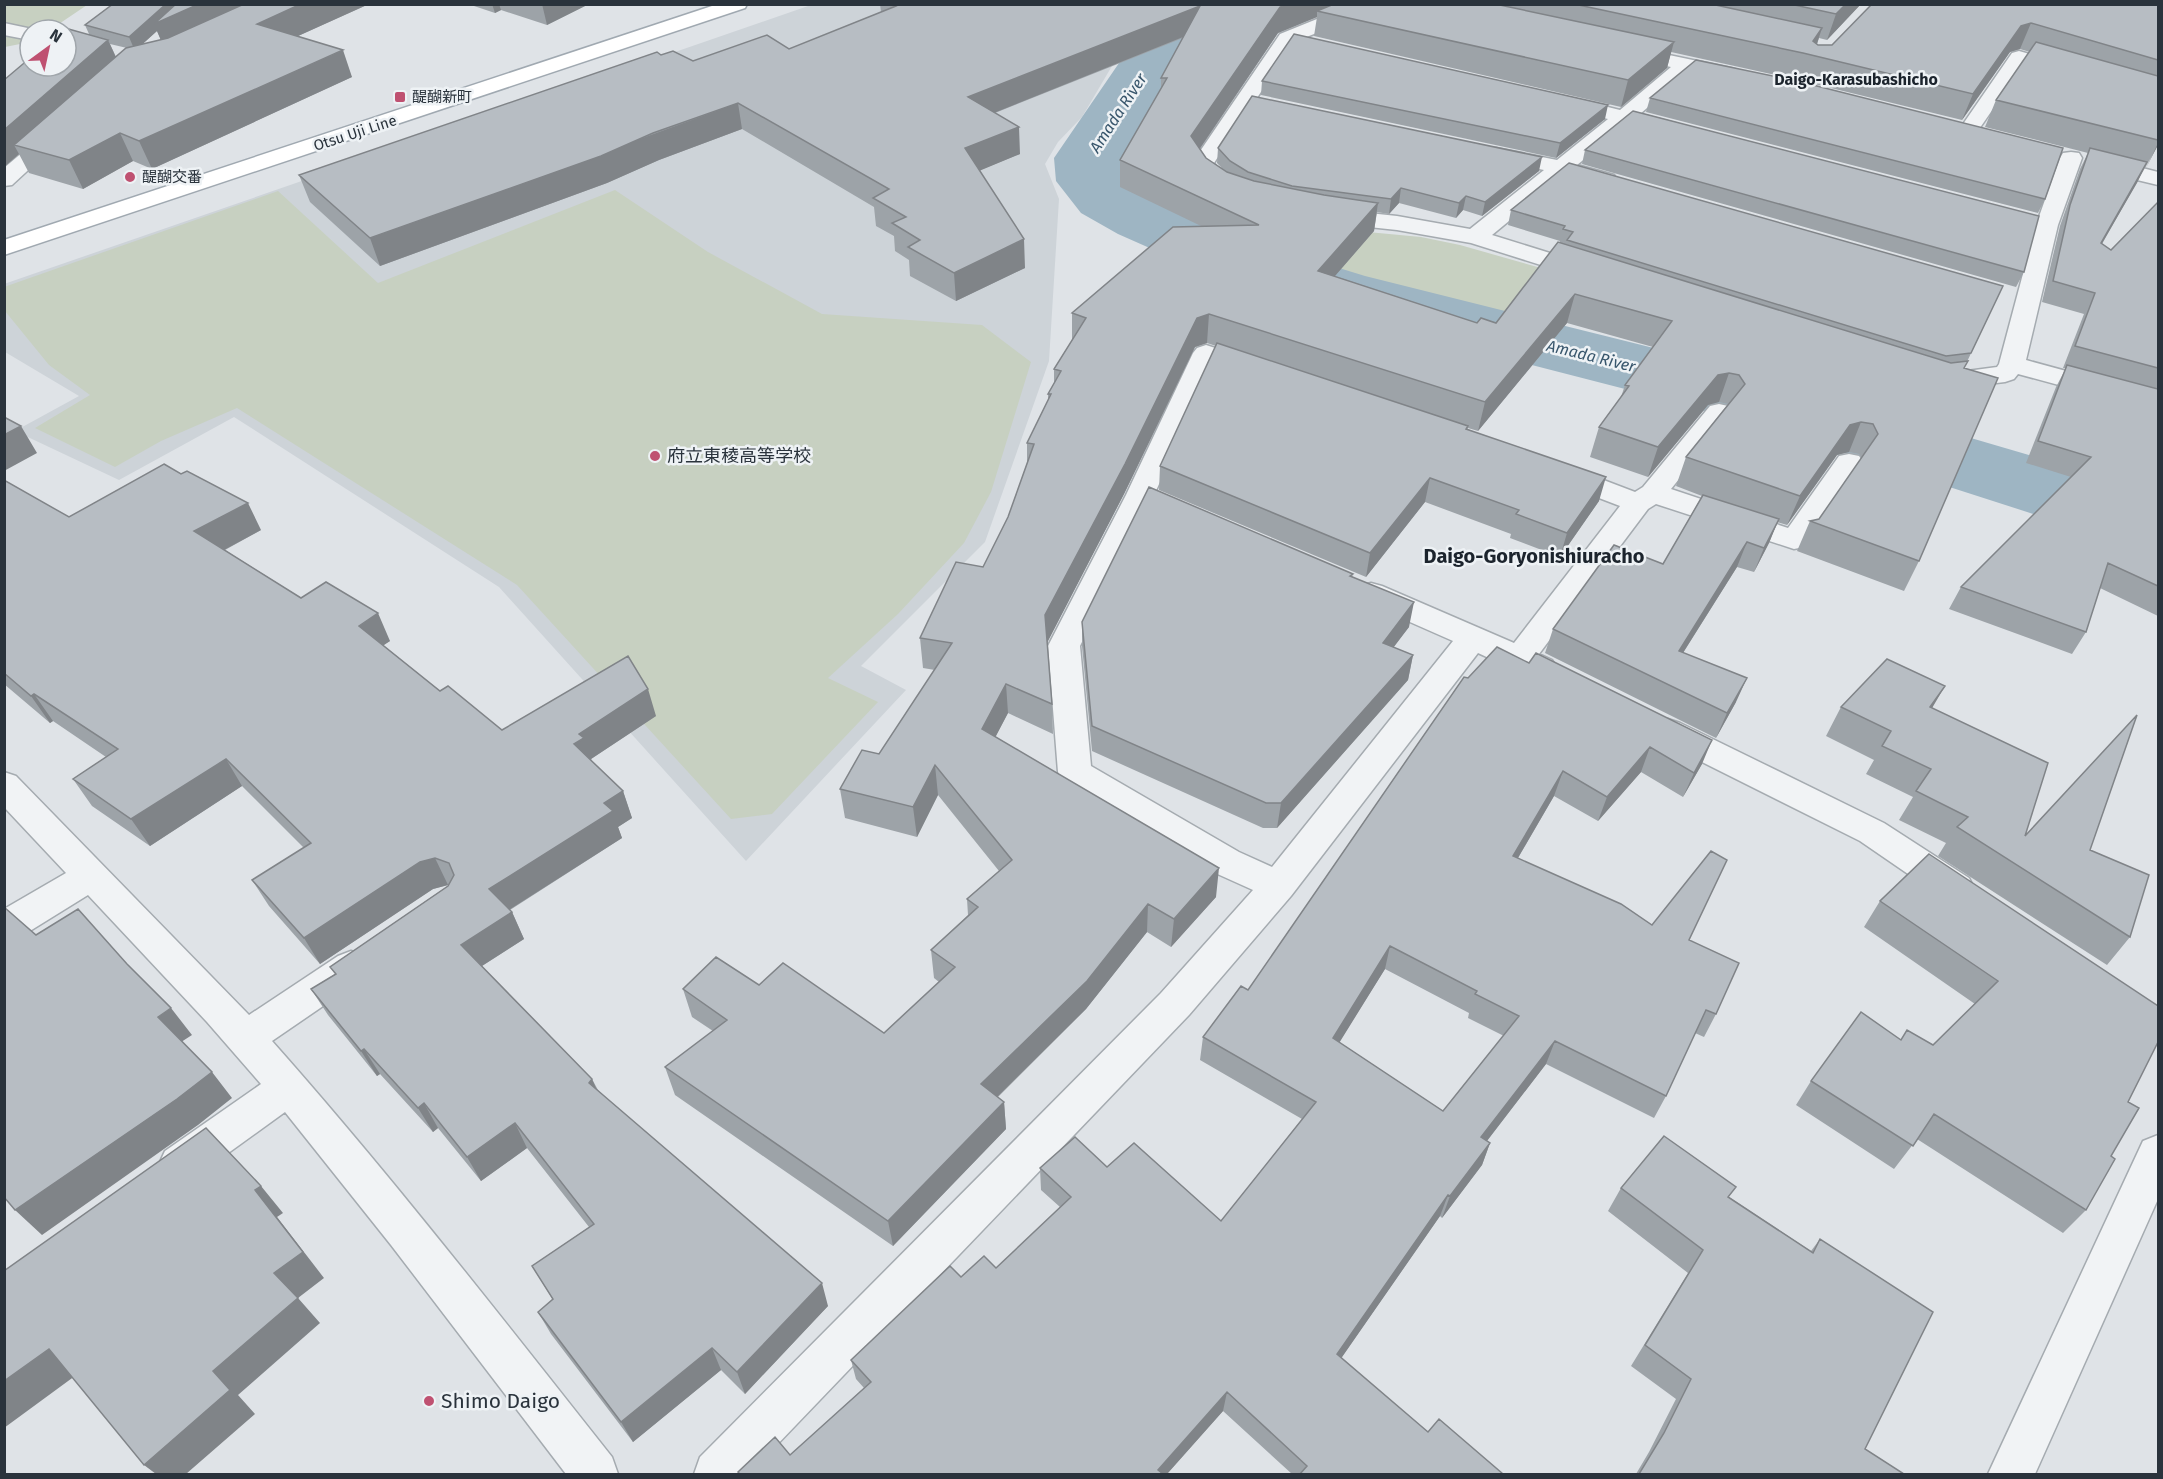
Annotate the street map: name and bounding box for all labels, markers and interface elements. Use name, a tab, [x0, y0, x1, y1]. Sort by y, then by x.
north arrow	[18, 18, 78, 78]
text: N	[46, 25, 66, 47]
water label: Amada River	[1085, 69, 1151, 157]
district label: Daigo-Karasubashicho	[1774, 70, 1938, 89]
place label: 醍醐新町	[412, 88, 472, 106]
marker: 醍醐新町	[393, 90, 407, 104]
street label: Otsu Uji Line	[311, 111, 399, 155]
place label: 醍醐交番	[142, 168, 202, 186]
marker: 醍醐交番	[123, 170, 137, 184]
water label: Amada River	[1544, 336, 1638, 376]
place label: 府立東稜高等学校	[667, 445, 811, 467]
marker: 府立東稜高等学校	[648, 449, 662, 463]
district label: Daigo-Goryonishiuracho	[1424, 544, 1645, 568]
place label: Shimo Daigo	[441, 1388, 560, 1414]
marker: Shimo Daigo	[422, 1394, 436, 1408]

